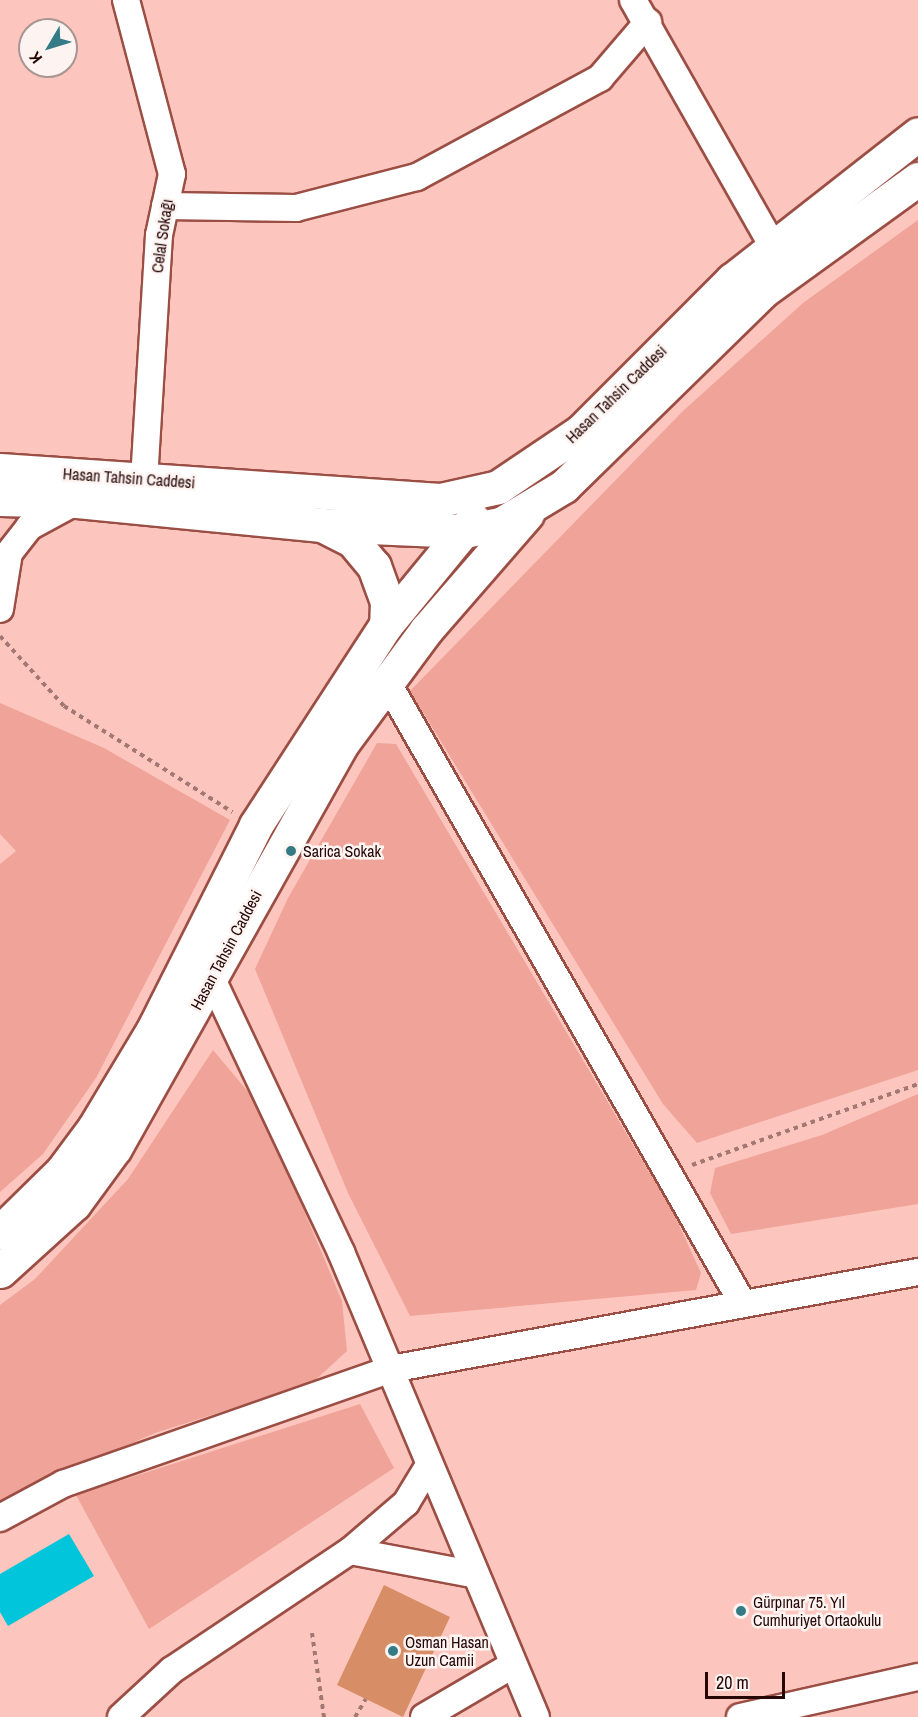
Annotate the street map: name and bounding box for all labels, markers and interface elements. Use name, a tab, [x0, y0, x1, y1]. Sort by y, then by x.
north arrow	[18, 18, 78, 78]
text: K	[24, 47, 47, 68]
street label: Celal Sokağı	[147, 198, 177, 274]
street label: Hasan Tahsin Caddesi	[561, 341, 671, 447]
street label: Hasan Tahsin Caddesi	[62, 464, 196, 492]
place label: Sarica Sokak	[303, 841, 381, 861]
marker: Sarica Sokak	[284, 844, 298, 858]
street label: Hasan Tahsin Caddesi	[186, 887, 266, 1013]
place label: Gürpınar 75. Yıl Cumhuriyet Ortaokulu	[753, 1592, 881, 1630]
marker: Gürpınar 75. Yıl Cumhuriyet Ortaokulu	[734, 1604, 748, 1618]
place label: Osman Hasan Uzun Camii	[405, 1632, 489, 1670]
marker: Osman Hasan Uzun Camii	[386, 1644, 400, 1658]
scale bar	[708, 1660, 788, 1698]
text: 20 m	[716, 1670, 749, 1695]

